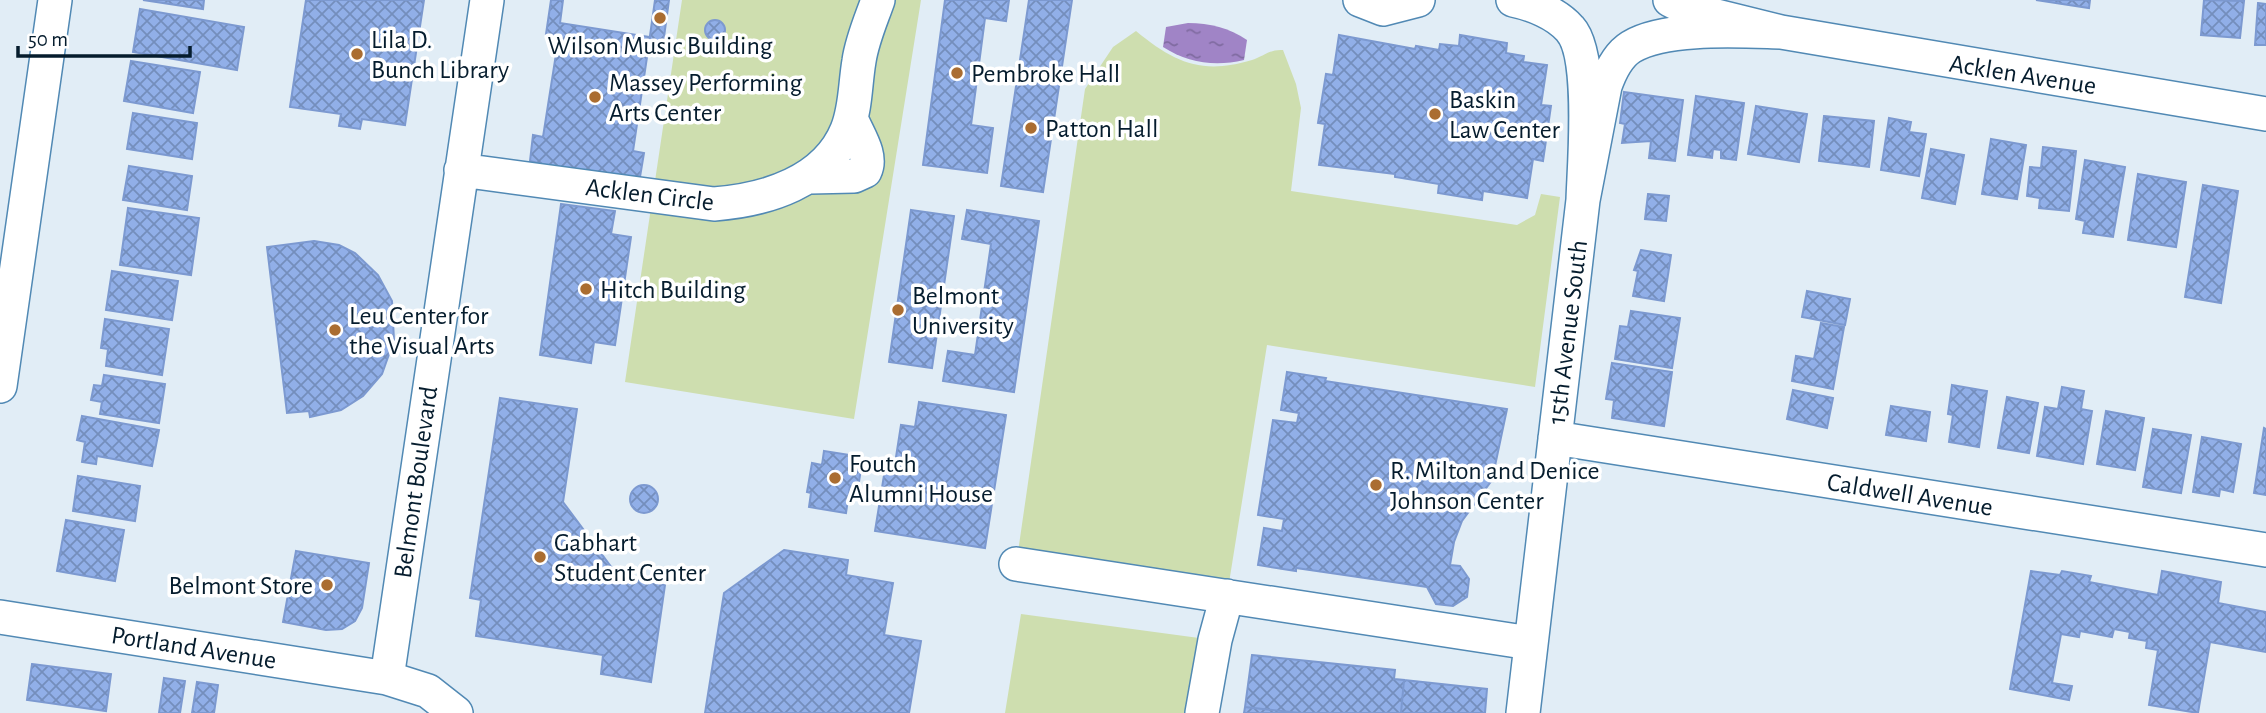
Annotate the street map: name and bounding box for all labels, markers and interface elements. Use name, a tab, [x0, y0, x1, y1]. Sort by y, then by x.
marker: Wilson Music Building	[652, 10, 668, 26]
scale bar	[18, 14, 189, 58]
place label: Lila D. Bunch Library	[371, 27, 509, 83]
text: 50 m	[28, 29, 68, 50]
place label: Wilson Music Building	[547, 33, 773, 59]
marker: Lila D. Bunch Library	[349, 46, 365, 62]
street label: Acklen Avenue	[1948, 51, 2098, 99]
place label: Pembroke Hall	[971, 61, 1120, 87]
marker: Pembroke Hall	[949, 65, 965, 81]
place label: Massey Performing Arts Center	[609, 70, 803, 126]
place label: Baskin Law Center	[1449, 87, 1561, 143]
marker: Massey Performing Arts Center	[587, 89, 603, 105]
marker: Baskin Law Center	[1427, 106, 1443, 122]
place label: Patton Hall	[1045, 116, 1158, 142]
marker: Patton Hall	[1023, 120, 1039, 136]
street label: Acklen Circle	[584, 174, 716, 216]
street label: 15th Avenue South	[1544, 238, 1592, 426]
place label: Hitch Building	[600, 277, 746, 303]
marker: Hitch Building	[578, 281, 594, 297]
place label: Belmont University	[912, 283, 1014, 339]
marker: Belmont University	[890, 302, 906, 318]
place label: Leu Center for the Visual Arts	[349, 303, 495, 359]
marker: Leu Center for the Visual Arts	[327, 322, 343, 338]
street label: Belmont Boulevard	[390, 384, 442, 580]
place label: Foutch Alumni House	[849, 451, 993, 507]
place label: R. Milton and Denice Johnson Center	[1390, 458, 1599, 514]
street label: Caldwell Avenue	[1825, 469, 1995, 521]
marker: Foutch Alumni House	[827, 470, 843, 486]
marker: R. Milton and Denice Johnson Center	[1368, 477, 1384, 493]
place label: Gabhart Student Center	[554, 530, 707, 586]
marker: Gabhart Student Center	[532, 549, 548, 565]
place label: Belmont Store	[169, 573, 313, 599]
marker: Belmont Store	[319, 577, 335, 593]
street label: Portland Avenue	[109, 622, 278, 674]

